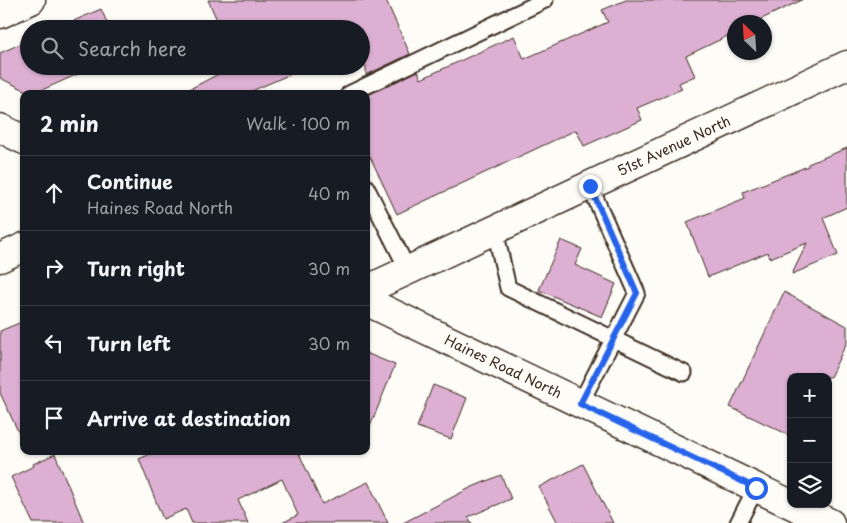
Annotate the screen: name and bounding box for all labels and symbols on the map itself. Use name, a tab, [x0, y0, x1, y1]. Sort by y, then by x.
north arrow	[727, 15, 772, 60]
street label: 51st Avenue North	[614, 110, 734, 181]
route end	[579, 175, 602, 198]
street label: Haines Road North	[441, 329, 566, 403]
route start	[745, 477, 768, 500]

